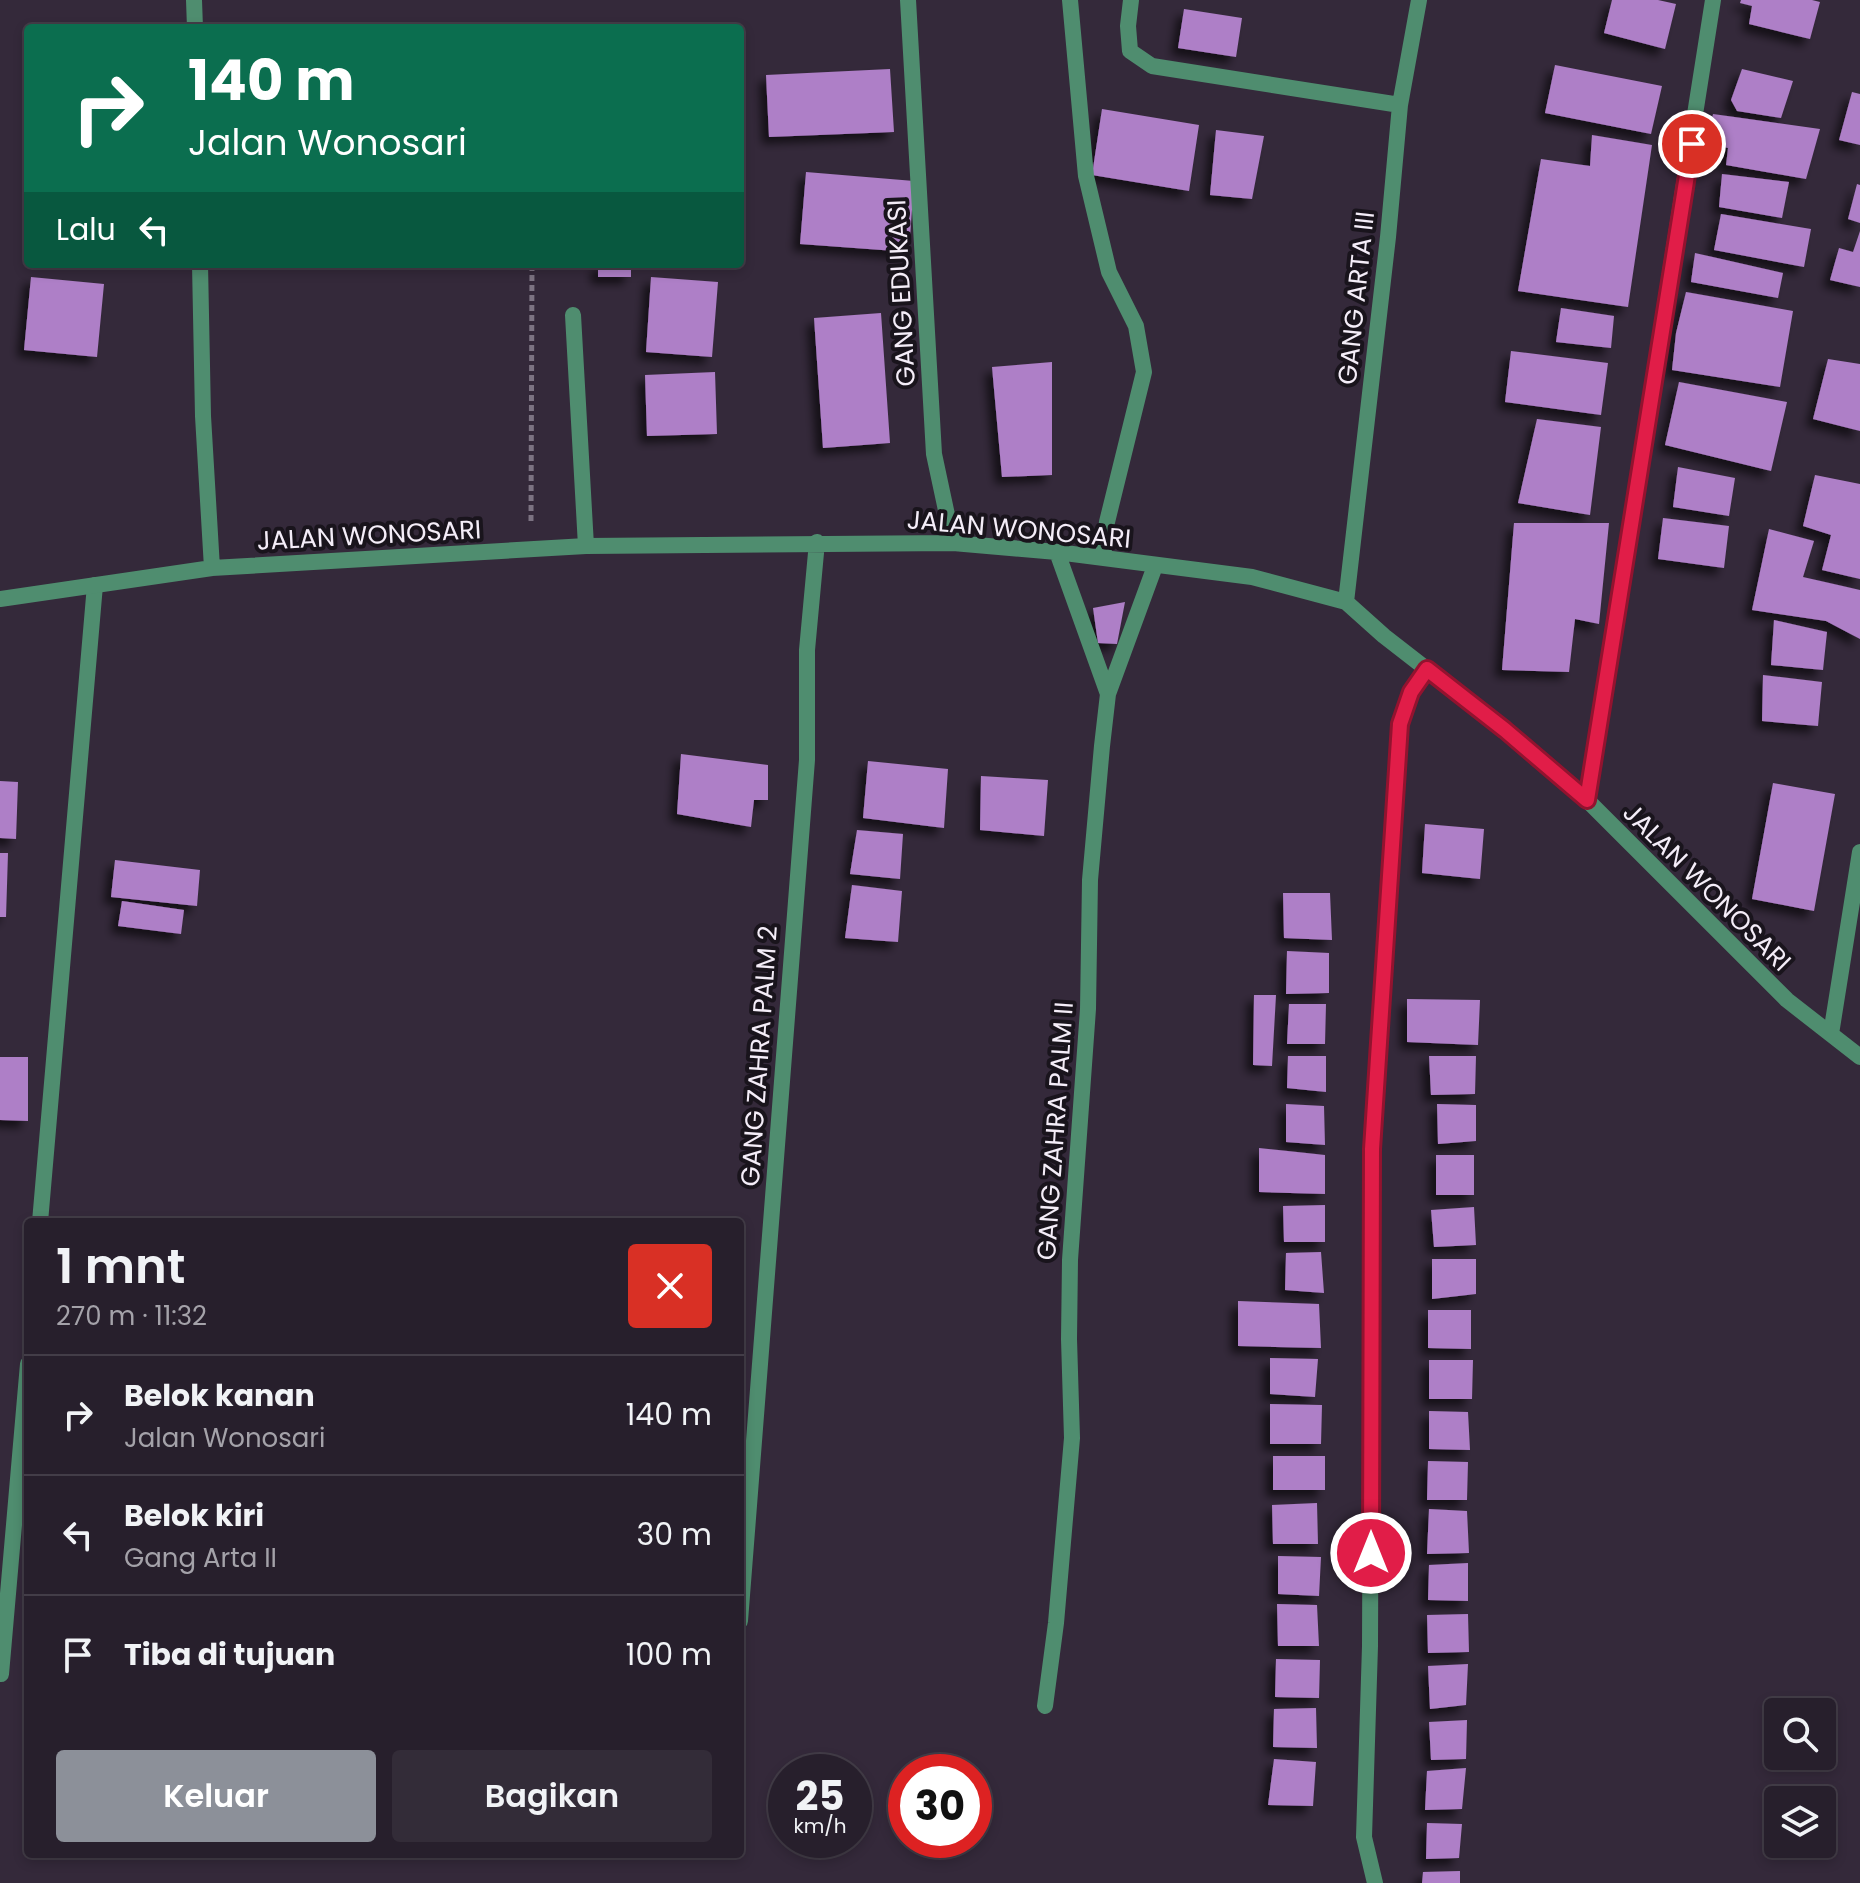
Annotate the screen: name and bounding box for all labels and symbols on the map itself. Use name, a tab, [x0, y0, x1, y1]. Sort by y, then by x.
pin	[1658, 110, 1726, 178]
street label: GANG EDUKASI	[878, 199, 924, 387]
street label: GANG ARTA III	[1329, 209, 1383, 387]
street label: JALAN WONOSARI	[905, 501, 1133, 557]
street label: JALAN WONOSARI	[256, 511, 482, 559]
street label: JALAN WONOSARI	[1615, 795, 1799, 979]
street label: GANG ZAHRA PALM 2	[732, 924, 786, 1188]
street label: GANG ZAHRA PALM II	[1028, 1001, 1082, 1261]
position arrow	[1329, 1511, 1413, 1595]
speed limit sign: 30	[888, 1754, 992, 1858]

